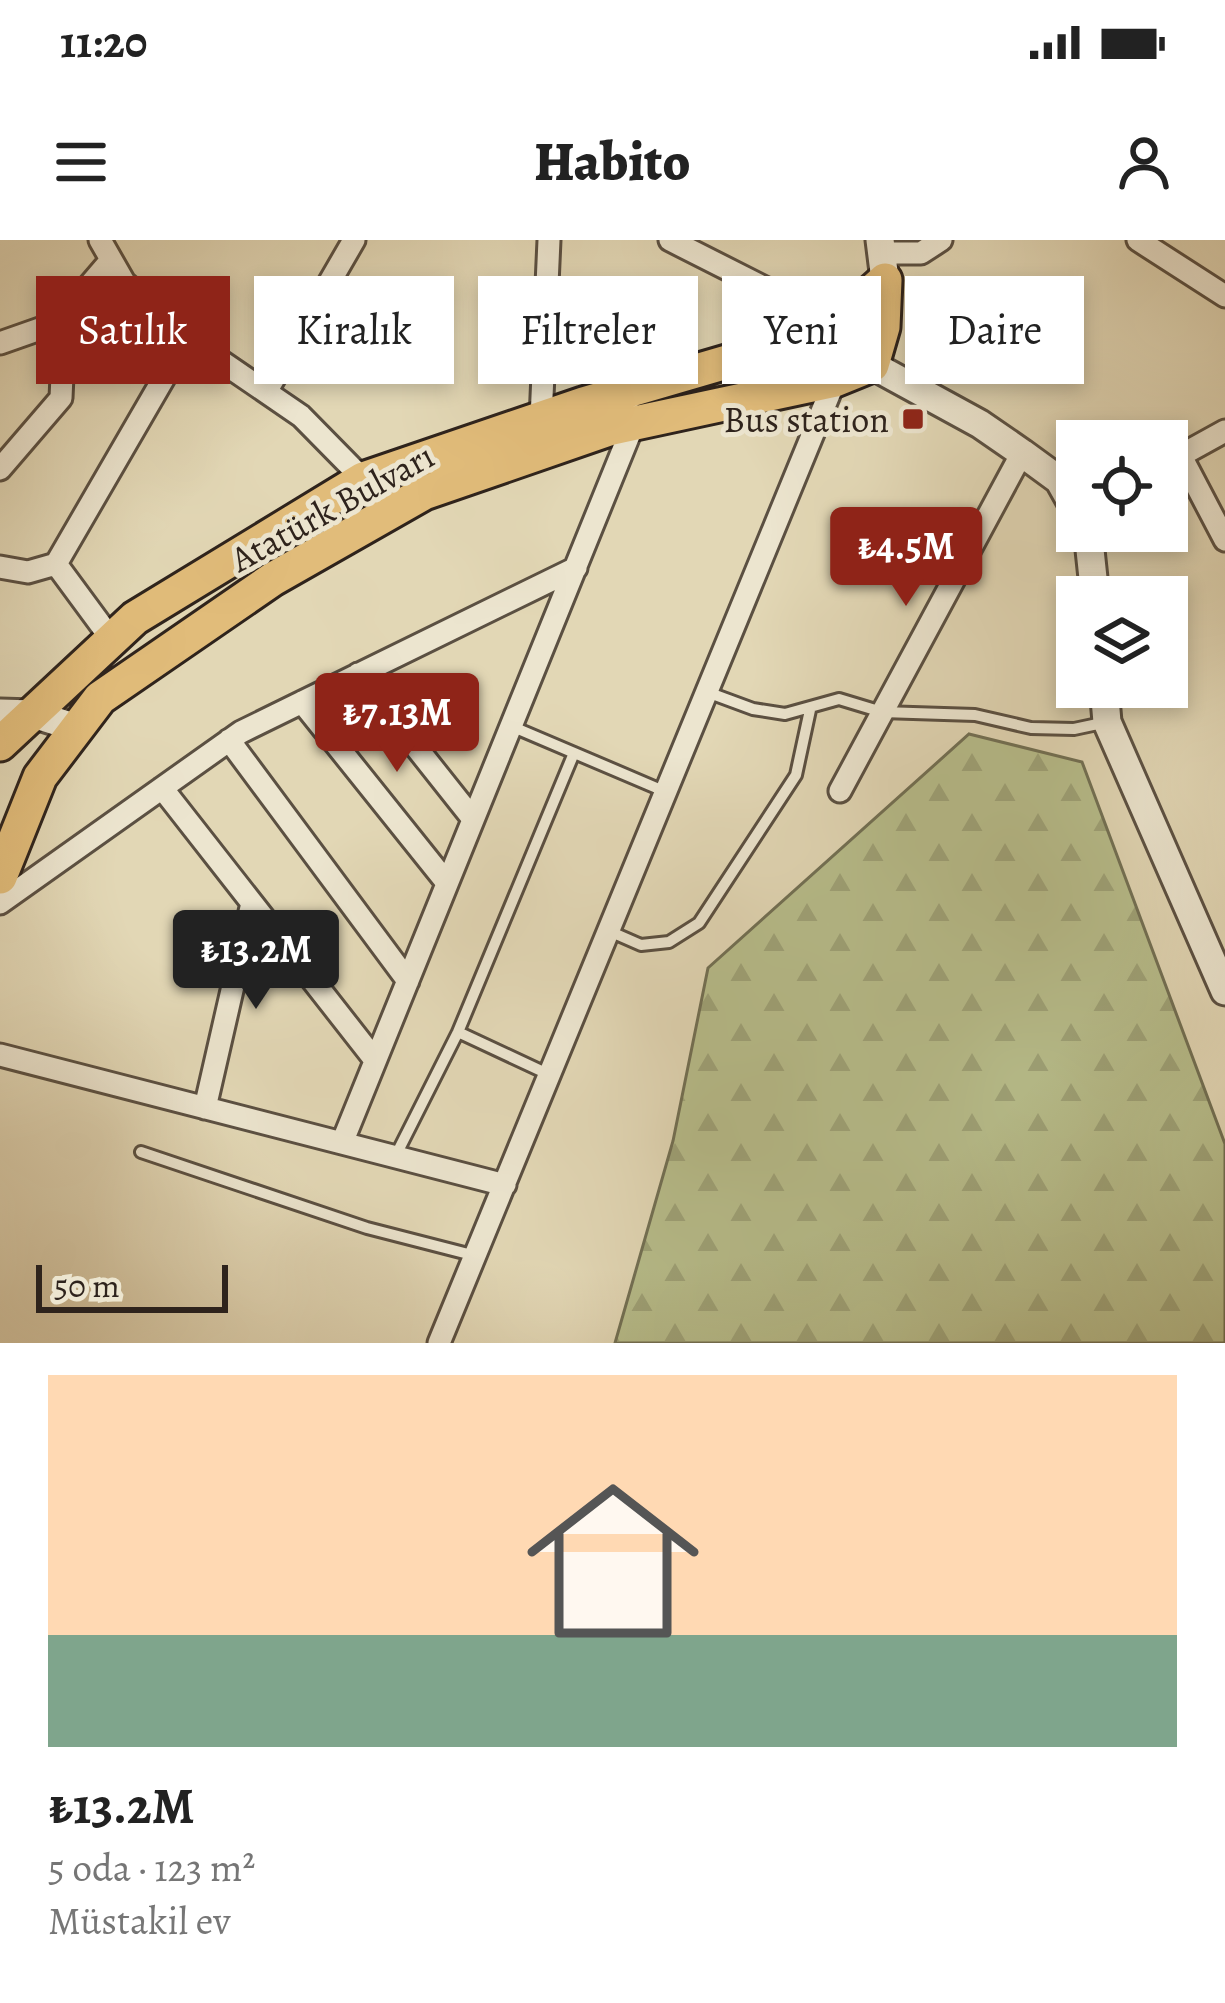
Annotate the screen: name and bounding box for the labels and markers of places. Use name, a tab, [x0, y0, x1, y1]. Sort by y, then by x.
place label: Bus station	[724, 395, 889, 444]
marker: Bus station	[900, 406, 926, 432]
pin: ₺4.5M	[822, 507, 990, 609]
pin: ₺7.13M	[299, 673, 495, 775]
pin: ₺13.2M	[158, 910, 354, 1012]

